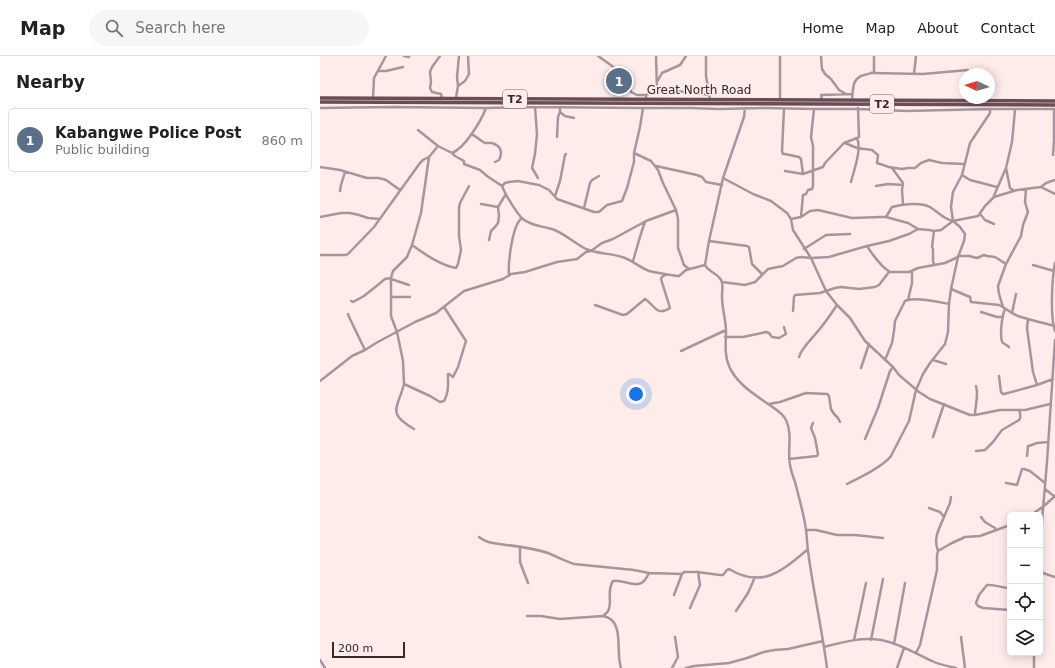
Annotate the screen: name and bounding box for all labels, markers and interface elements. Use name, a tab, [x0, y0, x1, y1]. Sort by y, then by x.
search box	[89, 10, 369, 46]
text: Map	[20, 17, 65, 39]
icon: search	[103, 17, 125, 39]
text: Search here	[135, 19, 225, 37]
text: Home	[802, 20, 844, 36]
text: Map	[866, 20, 895, 36]
text: About	[917, 20, 959, 36]
text: Contact	[981, 20, 1035, 36]
pin: 1	[606, 66, 632, 96]
north arrow	[959, 68, 995, 104]
text: Nearby	[16, 72, 85, 92]
street label: Great North Road	[647, 83, 751, 97]
road number: T2	[503, 90, 527, 108]
road number: T2	[870, 95, 894, 113]
text: Kabangwe Police Post	[55, 124, 242, 142]
text: 1	[25, 133, 35, 148]
text: 860 m	[261, 133, 303, 148]
text: Public building	[55, 142, 150, 157]
your location	[626, 384, 646, 404]
map controls	[1007, 512, 1043, 656]
button: +	[1007, 512, 1043, 548]
button: −	[1007, 548, 1043, 584]
button: locate	[1007, 584, 1043, 620]
button: layers	[1007, 620, 1043, 656]
scale bar	[332, 640, 405, 659]
text: 200 m	[338, 642, 373, 655]

